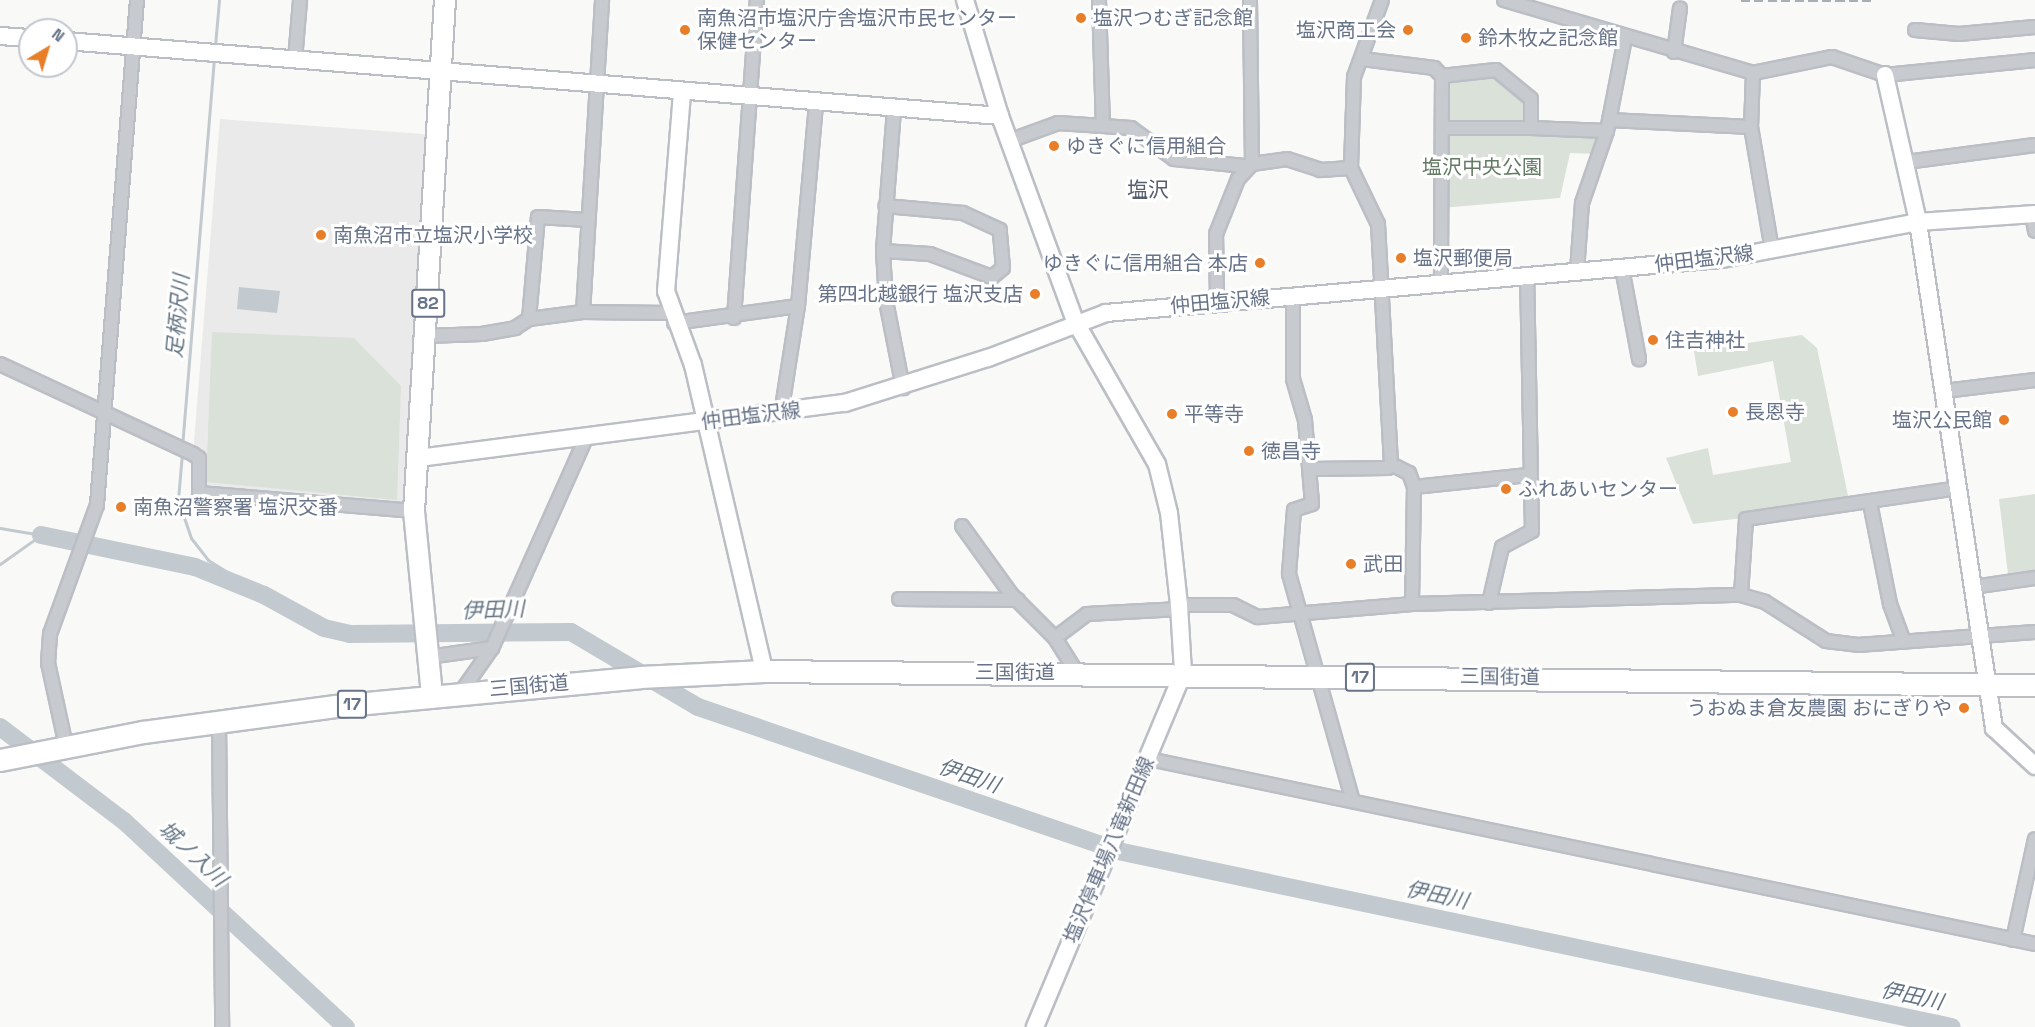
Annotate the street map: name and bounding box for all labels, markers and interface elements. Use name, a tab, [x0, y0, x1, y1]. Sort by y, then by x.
place label: 南魚沼市塩沢庁舎塩沢市民センター 保健センター	[697, 6, 1017, 53]
place label: 塩沢つむぎ記念館	[1093, 6, 1253, 30]
marker: 塩沢つむぎ記念館	[1074, 11, 1088, 25]
north arrow	[18, 18, 78, 78]
place label: 塩沢商工会	[1296, 18, 1396, 42]
text: N	[47, 23, 69, 47]
marker: 南魚沼市塩沢庁舎塩沢市民センター 保健センター	[678, 23, 692, 37]
marker: 塩沢商工会	[1401, 23, 1415, 37]
place label: 鈴木牧之記念館	[1478, 26, 1618, 50]
marker: 鈴木牧之記念館	[1459, 31, 1473, 45]
place label: ゆきぐに信用組合	[1066, 134, 1226, 158]
marker: ゆきぐに信用組合	[1047, 139, 1061, 153]
park label: 塩沢中央公園	[1422, 155, 1542, 179]
district label: 塩沢	[1127, 177, 1169, 203]
place label: 南魚沼市立塩沢小学校	[333, 223, 533, 247]
marker: 南魚沼市立塩沢小学校	[314, 228, 328, 242]
street label: 仲田塩沢線	[1653, 241, 1755, 277]
place label: 塩沢郵便局	[1413, 246, 1513, 270]
place label: ゆきぐに信用組合 本店	[1043, 251, 1248, 275]
marker: 塩沢郵便局	[1394, 251, 1408, 265]
marker: ゆきぐに信用組合 本店	[1253, 256, 1267, 270]
water label: 足柄沢川	[162, 273, 194, 359]
place label: 第四北越銀行 塩沢支店	[818, 282, 1023, 306]
street label: 仲田塩沢線	[1169, 286, 1271, 318]
marker: 第四北越銀行 塩沢支店	[1028, 287, 1042, 301]
road number: 82	[410, 288, 446, 318]
place label: 住吉神社	[1665, 328, 1745, 352]
marker: 住吉神社	[1646, 333, 1660, 347]
street label: 仲田塩沢線	[700, 398, 802, 434]
place label: 長恩寺	[1745, 400, 1805, 424]
place label: 平等寺	[1184, 402, 1244, 426]
marker: 長恩寺	[1726, 405, 1740, 419]
marker: 平等寺	[1165, 407, 1179, 421]
place label: 塩沢公民館	[1892, 408, 1992, 432]
marker: 塩沢公民館	[1997, 413, 2011, 427]
place label: 徳昌寺	[1261, 439, 1321, 463]
marker: 徳昌寺	[1242, 444, 1256, 458]
place label: ふれあいセンター	[1518, 477, 1678, 501]
marker: ふれあいセンター	[1499, 482, 1513, 496]
place label: 南魚沼警察署 塩沢交番	[133, 495, 338, 519]
marker: 南魚沼警察署 塩沢交番	[114, 500, 128, 514]
place label: 武田	[1363, 552, 1403, 576]
marker: 武田	[1344, 557, 1358, 571]
water label: 伊田川	[461, 596, 525, 624]
street label: 三国街道	[975, 660, 1055, 684]
road number: 17	[1344, 662, 1376, 692]
street label: 三国街道	[1460, 664, 1540, 690]
street label: 三国街道	[488, 671, 570, 701]
road number: 17	[336, 689, 368, 719]
place label: うおぬま倉友農園 おにぎりや	[1687, 696, 1952, 720]
marker: うおぬま倉友農園 おにぎりや	[1957, 701, 1971, 715]
street label: 塩沢停車場八竜新田線	[1059, 753, 1159, 947]
water label: 伊田川	[935, 754, 1003, 798]
water label: 城ノ入川	[154, 816, 232, 892]
water label: 伊田川	[1404, 876, 1470, 914]
water label: 伊田川	[1879, 977, 1945, 1015]

